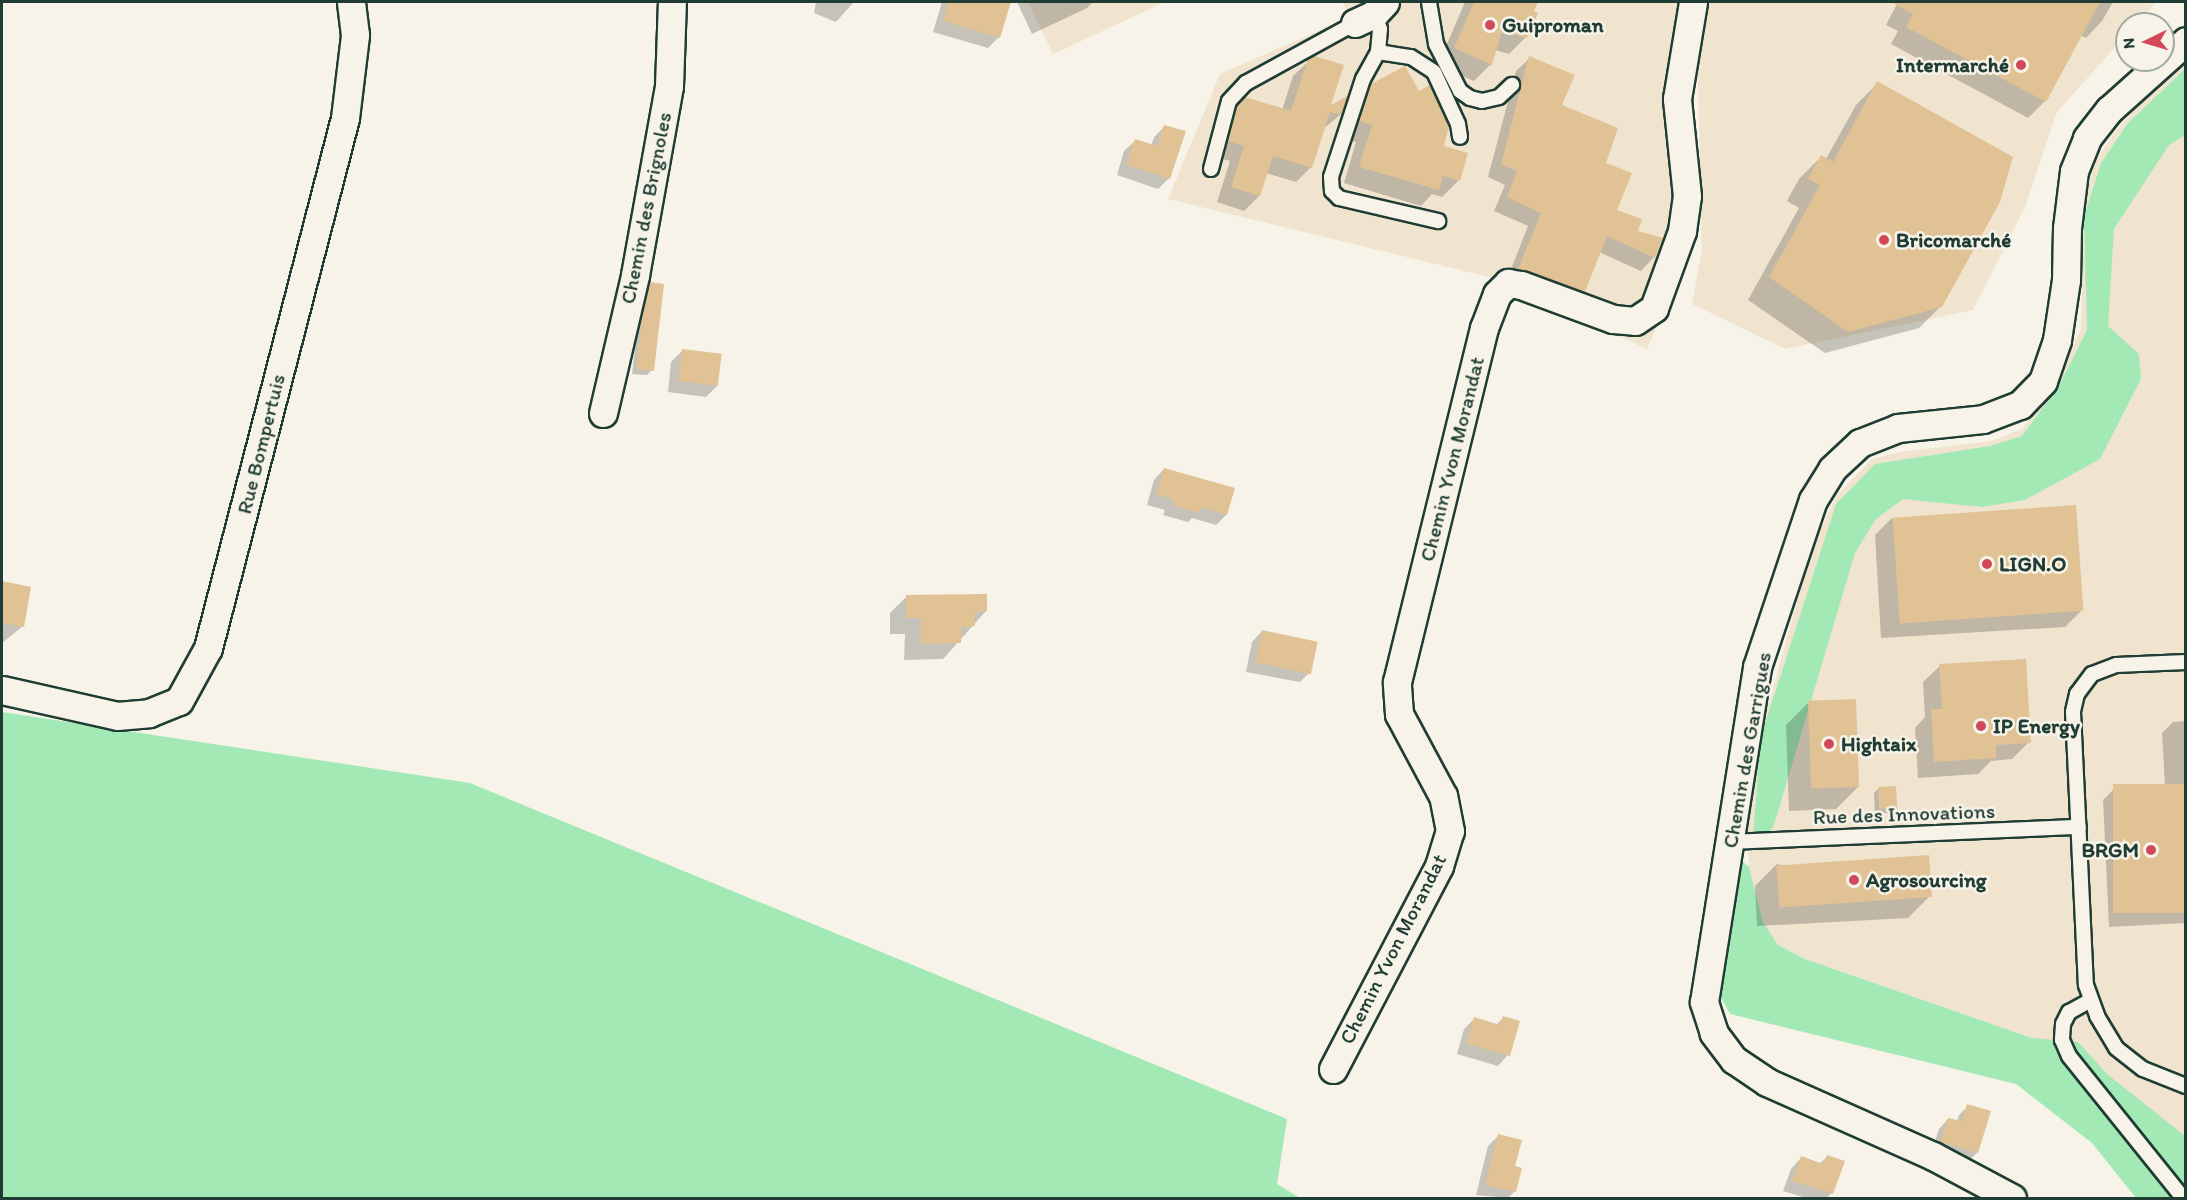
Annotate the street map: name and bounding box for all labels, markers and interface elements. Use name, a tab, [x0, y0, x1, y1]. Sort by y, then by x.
place label: Guiproman	[1502, 12, 1604, 38]
north arrow	[2115, 12, 2175, 72]
marker: Guiproman	[1483, 18, 1497, 32]
text: N	[2119, 37, 2138, 50]
place label: Intermarché	[1896, 52, 2009, 78]
marker: Intermarché	[2014, 58, 2028, 72]
street label: Chemin des Brignoles	[615, 110, 677, 306]
place label: Bricomarché	[1896, 227, 2011, 253]
marker: Bricomarché	[1877, 233, 1891, 247]
street label: Chemin Yvon Morandat	[1414, 354, 1490, 564]
street label: Rue Bompertuis	[231, 371, 291, 517]
place label: LIGN.O	[1999, 551, 2066, 577]
marker: LIGN.O	[1980, 557, 1994, 571]
street label: Chemin des Garrigues	[1717, 650, 1777, 850]
place label: IP Energy	[1993, 713, 2079, 739]
marker: IP Energy	[1974, 719, 1988, 733]
place label: Hightaix	[1841, 731, 1916, 757]
marker: Hightaix	[1822, 737, 1836, 751]
street label: Rue des Innovations	[1813, 798, 1995, 830]
place label: BRGM	[2081, 837, 2139, 863]
marker: BRGM	[2144, 843, 2158, 857]
street label: Chemin Yvon Morandat	[1334, 850, 1452, 1048]
place label: Agrosourcing	[1866, 867, 1987, 893]
marker: Agrosourcing	[1847, 873, 1861, 887]

